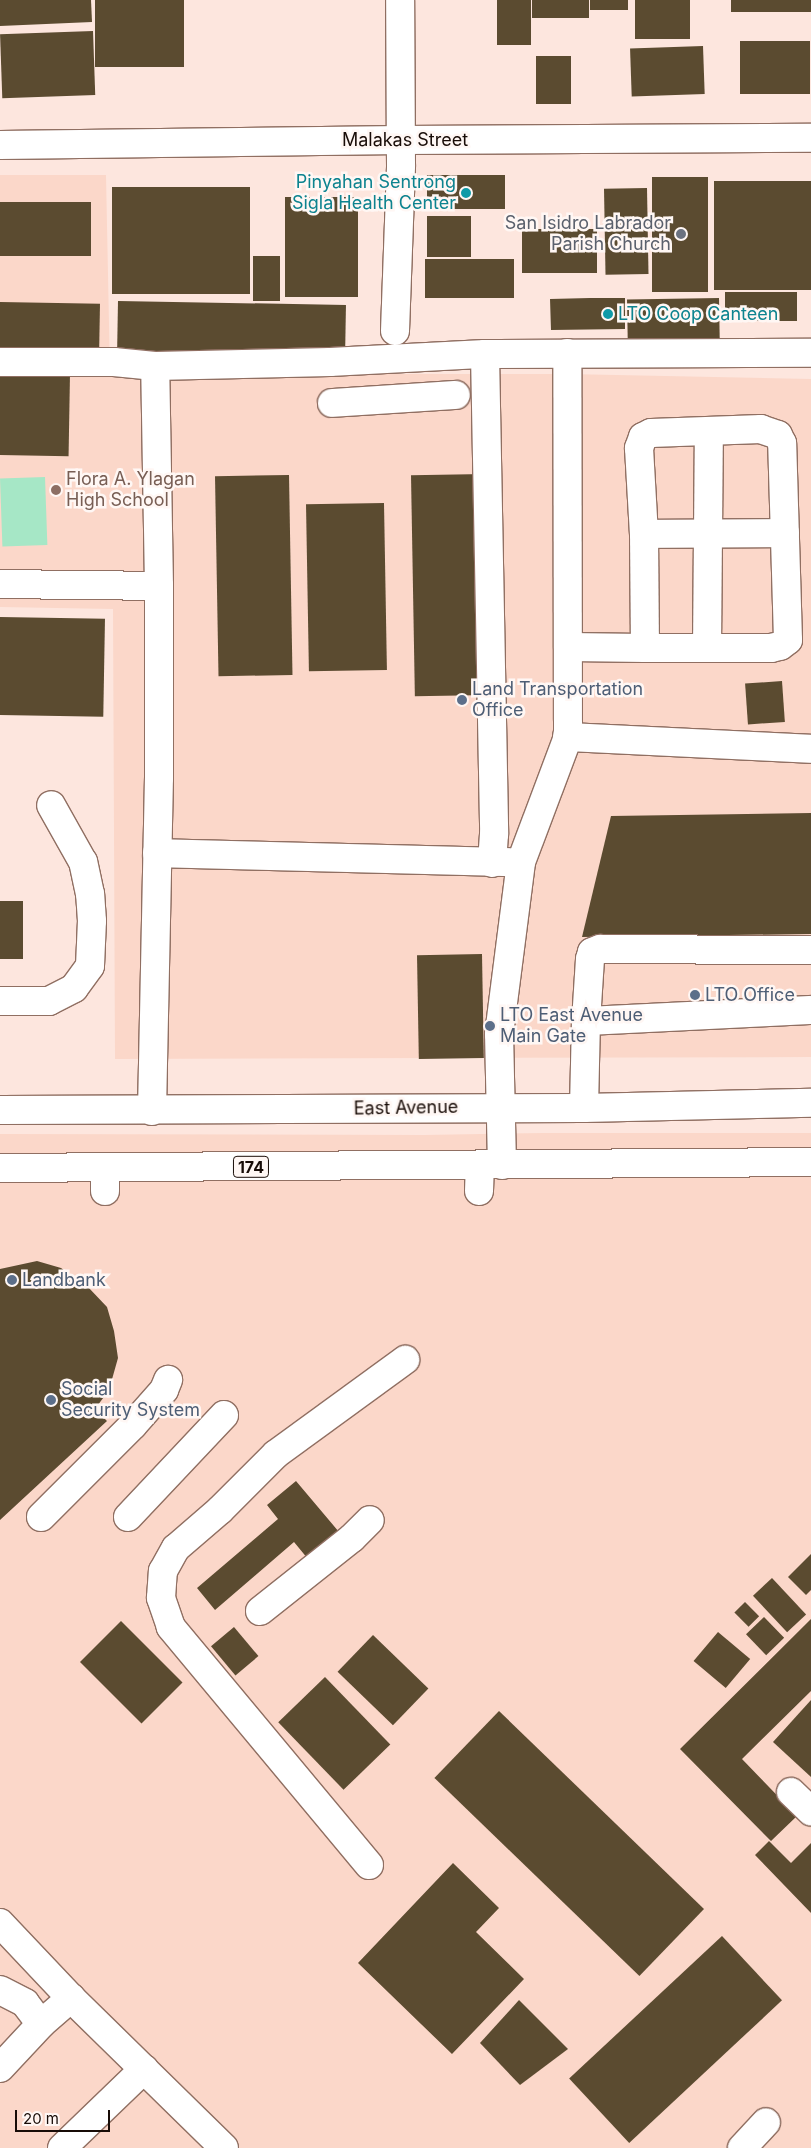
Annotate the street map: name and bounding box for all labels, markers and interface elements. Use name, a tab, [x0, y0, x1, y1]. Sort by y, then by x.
street label: Malakas Street	[342, 129, 468, 151]
place label: Pinyahan Sentrong Sigla Health Center	[292, 172, 456, 214]
marker: Pinyahan Sentrong Sigla Health Center	[460, 187, 472, 199]
place label: San Isidro Labrador Parish Church	[505, 213, 671, 255]
marker: San Isidro Labrador Parish Church	[675, 228, 687, 240]
place label: LTO Coop Canteen	[618, 303, 778, 325]
marker: LTO Coop Canteen	[602, 308, 614, 320]
place label: Flora A. Ylagan High School	[66, 469, 195, 512]
marker: Flora A. Ylagan High School	[50, 484, 62, 496]
place label: Land Transportation Office	[472, 679, 643, 722]
marker: Land Transportation Office	[456, 694, 468, 706]
place label: LTO Office	[705, 984, 795, 1006]
marker: LTO Office	[689, 989, 701, 1001]
place label: LTO East Avenue Main Gate	[500, 1005, 643, 1048]
marker: LTO East Avenue Main Gate	[484, 1020, 496, 1032]
street label: East Avenue	[354, 1096, 458, 1120]
road number: 174	[232, 1154, 270, 1180]
place label: Landbank	[22, 1269, 106, 1291]
marker: Landbank	[6, 1274, 18, 1286]
place label: Social Security System	[61, 1379, 200, 1422]
marker: Social Security System	[45, 1394, 57, 1406]
scale bar	[18, 2100, 112, 2132]
text: 20 m	[23, 2109, 59, 2128]

